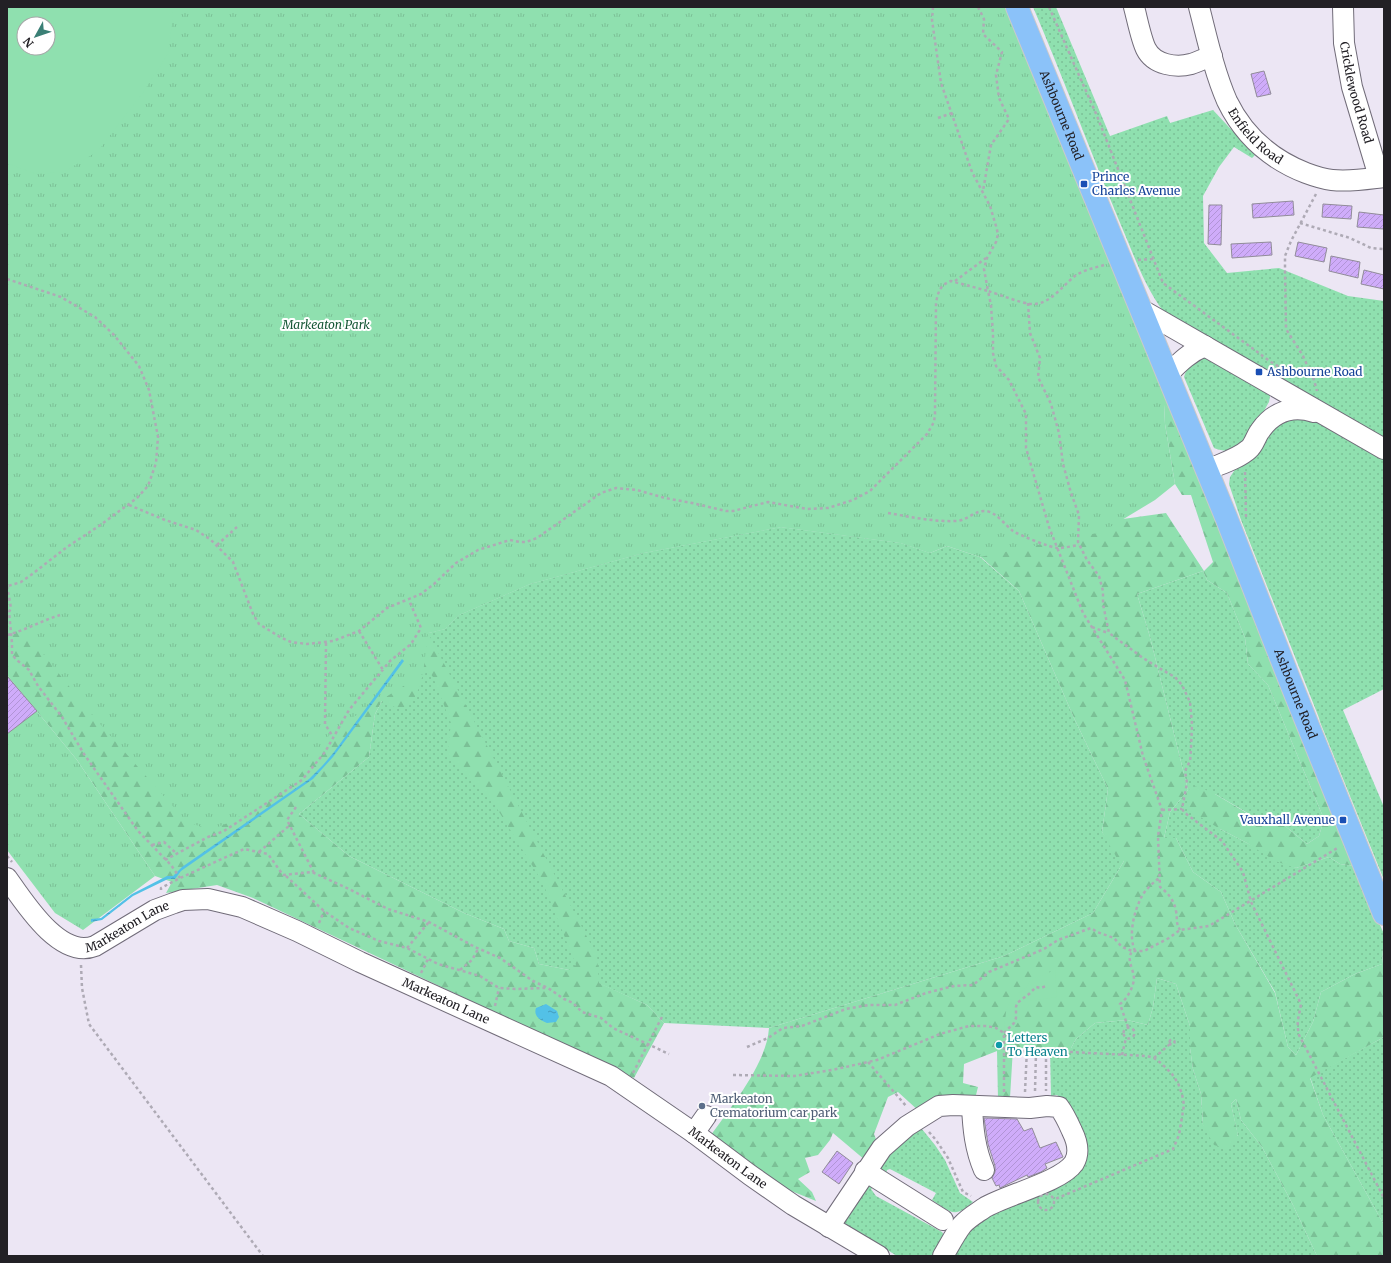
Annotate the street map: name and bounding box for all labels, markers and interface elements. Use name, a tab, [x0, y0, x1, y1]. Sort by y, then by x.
north arrow	[16, 16, 56, 56]
text: N	[20, 34, 36, 50]
street label: Cricklewood Road	[1337, 40, 1377, 145]
street label: Ashbourne Road	[1036, 67, 1087, 162]
street label: Enfield Road	[1225, 105, 1286, 167]
place label: Prince Charles Avenue	[1092, 169, 1180, 198]
marker: Prince Charles Avenue	[1079, 179, 1089, 189]
park label: Markeaton Park	[281, 317, 370, 332]
place label: Ashbourne Road	[1266, 364, 1363, 379]
marker: Ashbourne Road	[1254, 367, 1264, 377]
street label: Ashbourne Road	[1271, 645, 1320, 741]
place label: Vauxhall Avenue	[1239, 812, 1335, 827]
marker: Vauxhall Avenue	[1338, 815, 1348, 825]
street label: Markeaton Lane	[83, 898, 171, 955]
street label: Markeaton Lane	[400, 974, 492, 1027]
place label: Letters To Heaven	[1007, 1030, 1068, 1059]
marker: Letters To Heaven	[994, 1040, 1004, 1050]
place label: Markeaton Crematorium car park	[710, 1091, 838, 1120]
marker: Markeaton Crematorium car park	[697, 1101, 707, 1111]
street label: Markeaton Lane	[686, 1124, 770, 1192]

